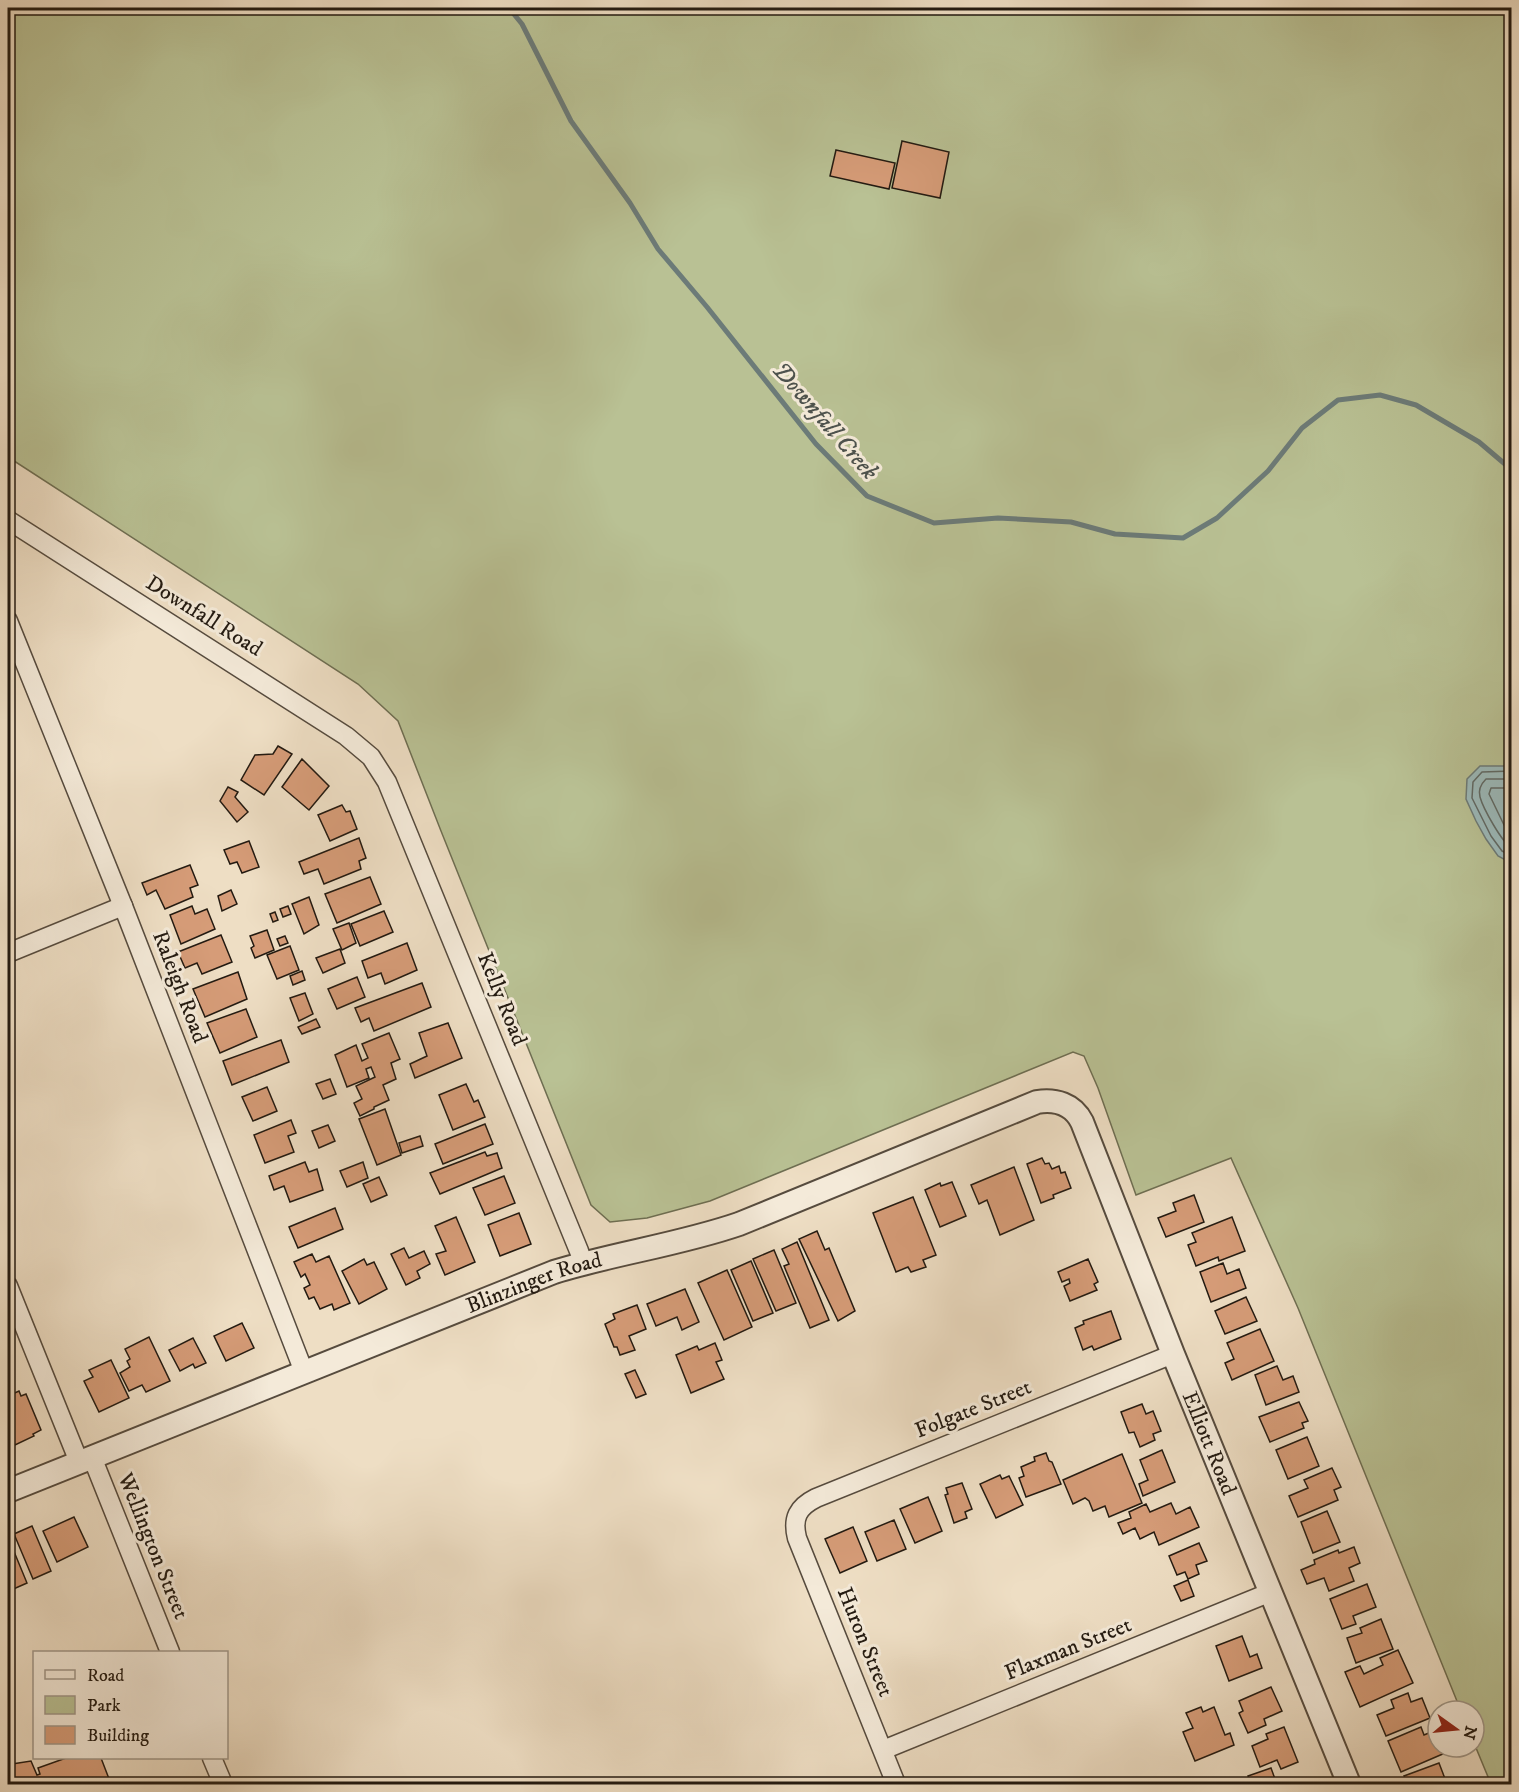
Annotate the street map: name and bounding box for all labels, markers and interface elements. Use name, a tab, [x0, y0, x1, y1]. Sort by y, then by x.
water label: Downfall Creek	[766, 356, 884, 486]
street label: Downfall Road	[141, 569, 267, 663]
street label: Raleigh Road	[146, 927, 214, 1047]
street label: Kelly Road	[471, 949, 533, 1050]
street label: Blinzinger Road	[462, 1246, 605, 1319]
street label: Folgate Street	[911, 1373, 1035, 1445]
street label: Elliott Road	[1176, 1387, 1243, 1499]
street label: Wellington Street	[111, 1468, 195, 1623]
street label: Huron Street	[831, 1583, 899, 1701]
street label: Flaxman Street	[1001, 1611, 1135, 1687]
legend	[33, 1651, 228, 1759]
text: Road	[87, 1665, 124, 1687]
text: Park	[87, 1695, 121, 1717]
north arrow	[1426, 1699, 1486, 1759]
text: N	[1458, 1724, 1481, 1742]
text: Building	[87, 1725, 149, 1747]

